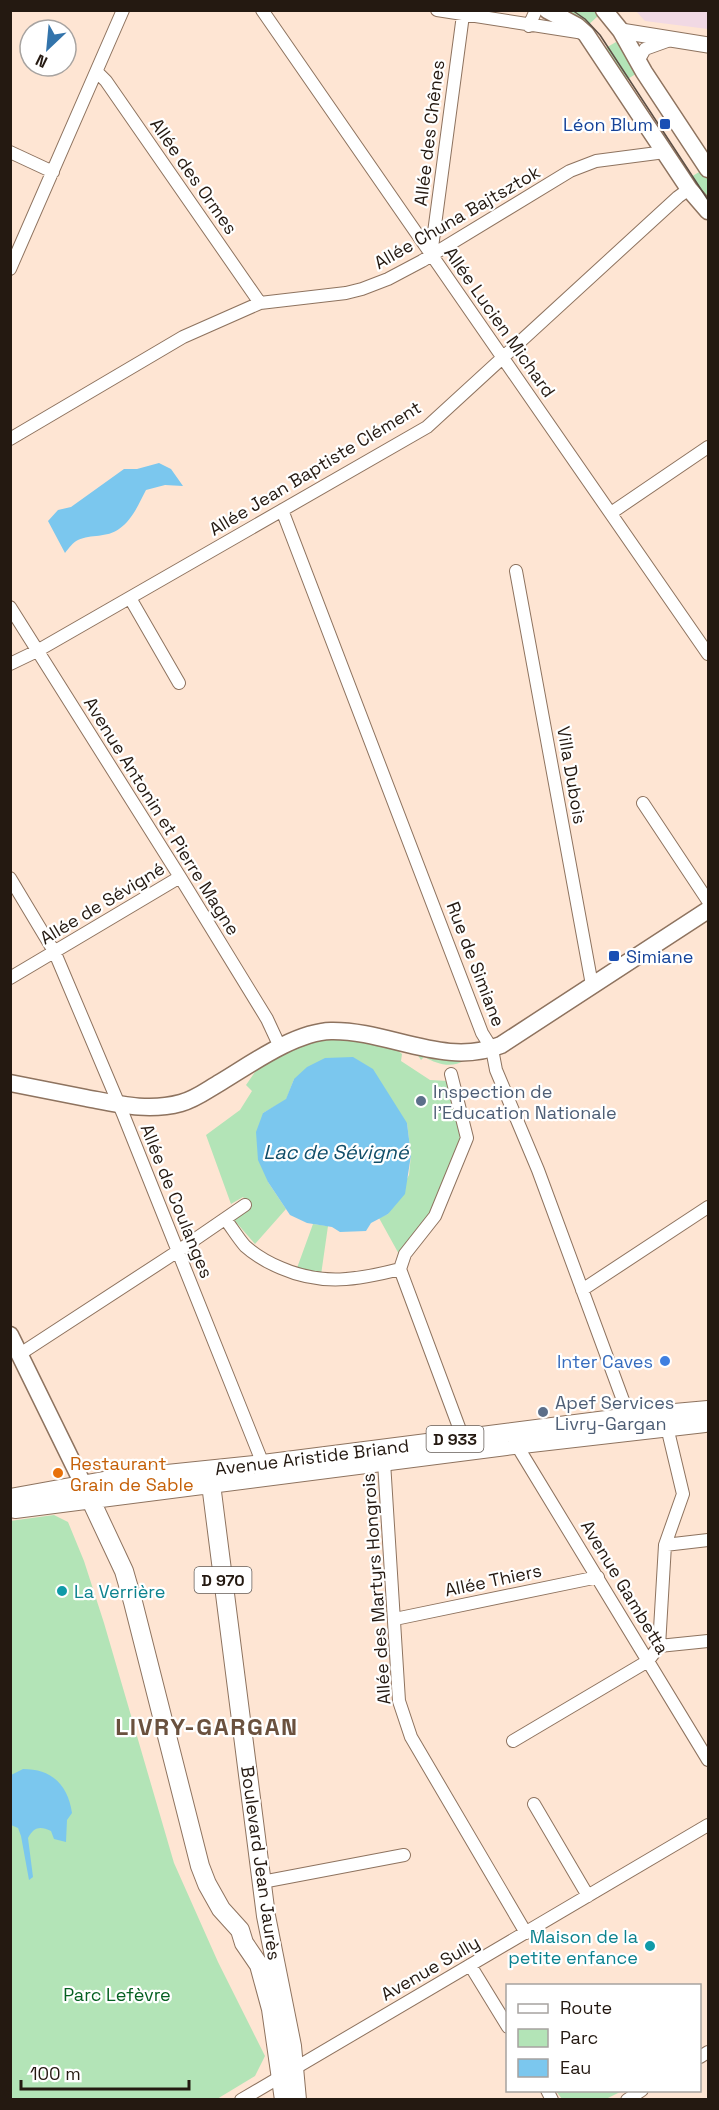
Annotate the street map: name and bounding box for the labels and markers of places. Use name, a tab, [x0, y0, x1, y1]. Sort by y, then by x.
place label: Léon Blum	[563, 113, 653, 136]
marker: Léon Blum	[658, 117, 672, 131]
place label: Simiane	[626, 945, 693, 968]
marker: Simiane	[607, 949, 621, 963]
place label: Inspection de l'Education Nationale	[433, 1080, 617, 1124]
marker: Inspection de l'Education Nationale	[414, 1094, 428, 1108]
place label: Inter Caves	[557, 1350, 653, 1373]
marker: Inter Caves	[658, 1354, 672, 1368]
place label: Apef Services Livry-Gargan	[555, 1391, 674, 1435]
marker: Apef Services Livry-Gargan	[536, 1405, 550, 1419]
place label: Restaurant Grain de Sable	[70, 1452, 194, 1496]
marker: Restaurant Grain de Sable	[51, 1466, 65, 1480]
place label: La Verrière	[74, 1580, 165, 1603]
marker: La Verrière	[55, 1584, 69, 1598]
place label: Maison de la petite enfance	[508, 1925, 638, 1969]
marker: Maison de la petite enfance	[643, 1939, 657, 1953]

